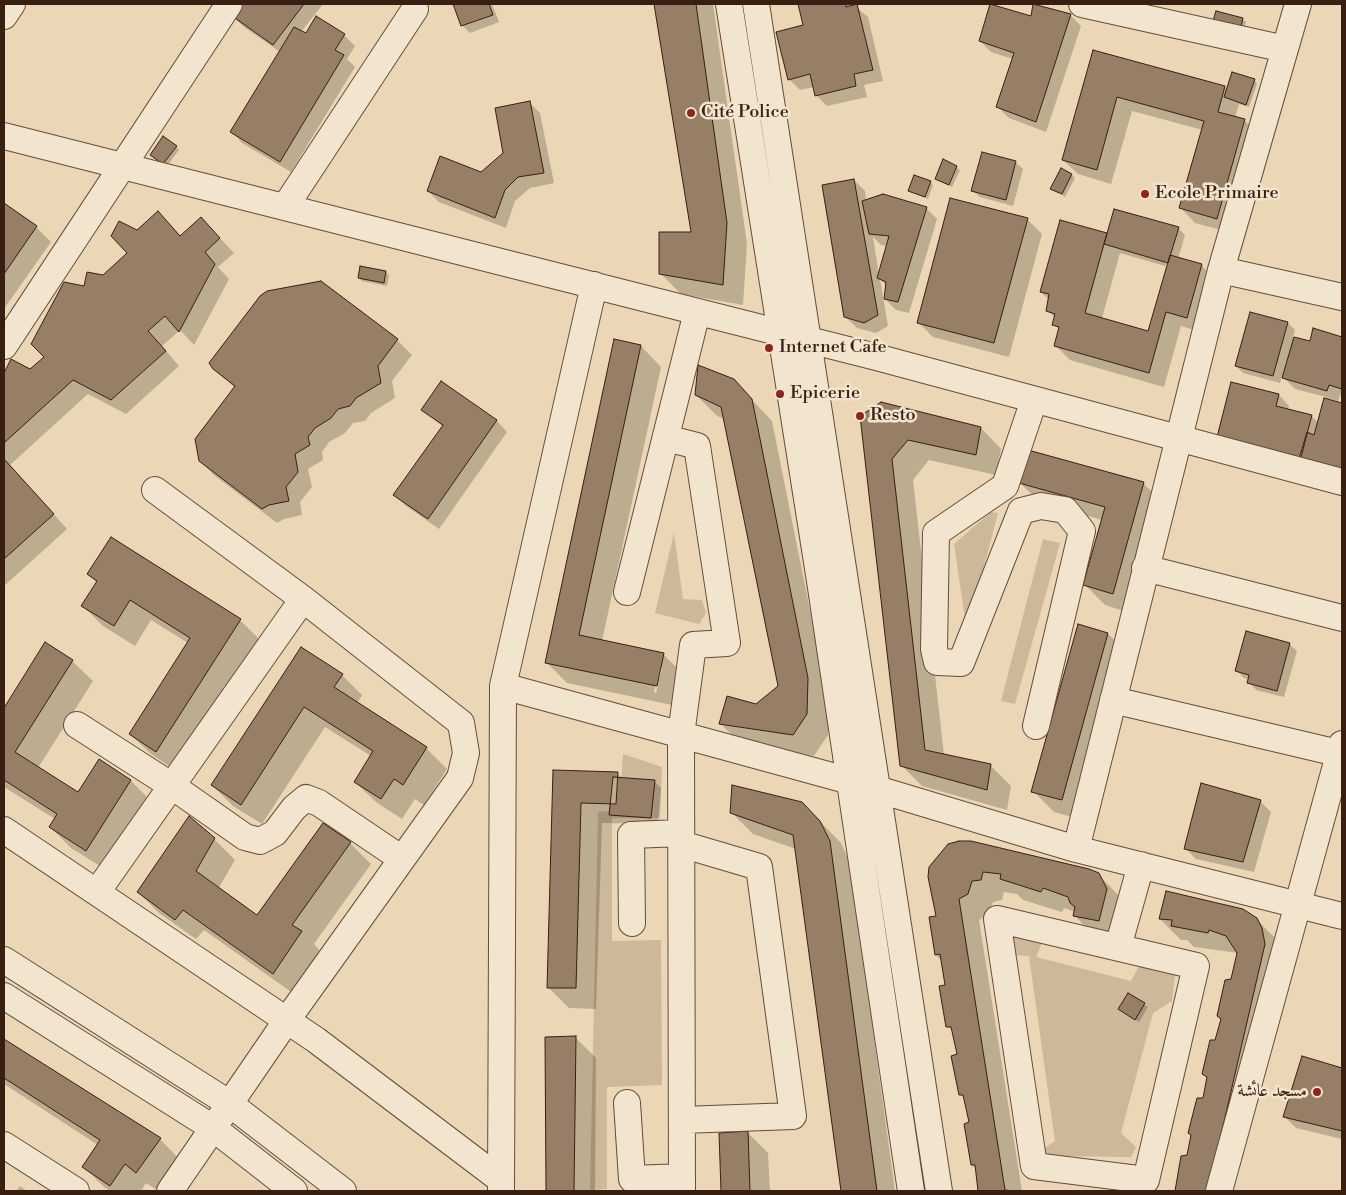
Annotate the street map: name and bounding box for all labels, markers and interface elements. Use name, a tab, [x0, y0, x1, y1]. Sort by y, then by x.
place label: Cité Police	[701, 102, 789, 124]
marker: Cité Police	[685, 107, 697, 119]
place label: Ecole Primaire	[1155, 183, 1279, 205]
marker: Ecole Primaire	[1139, 188, 1151, 200]
place label: Internet Cafe	[779, 337, 887, 359]
marker: Internet Cafe	[763, 342, 775, 354]
place label: Epicerie	[790, 383, 860, 405]
marker: Epicerie	[774, 388, 786, 400]
place label: Resto	[870, 405, 916, 427]
marker: Resto	[854, 410, 866, 422]
place label: مسجد عائشة	[1237, 1081, 1307, 1103]
marker: مسجد عائشة	[1311, 1086, 1323, 1098]

